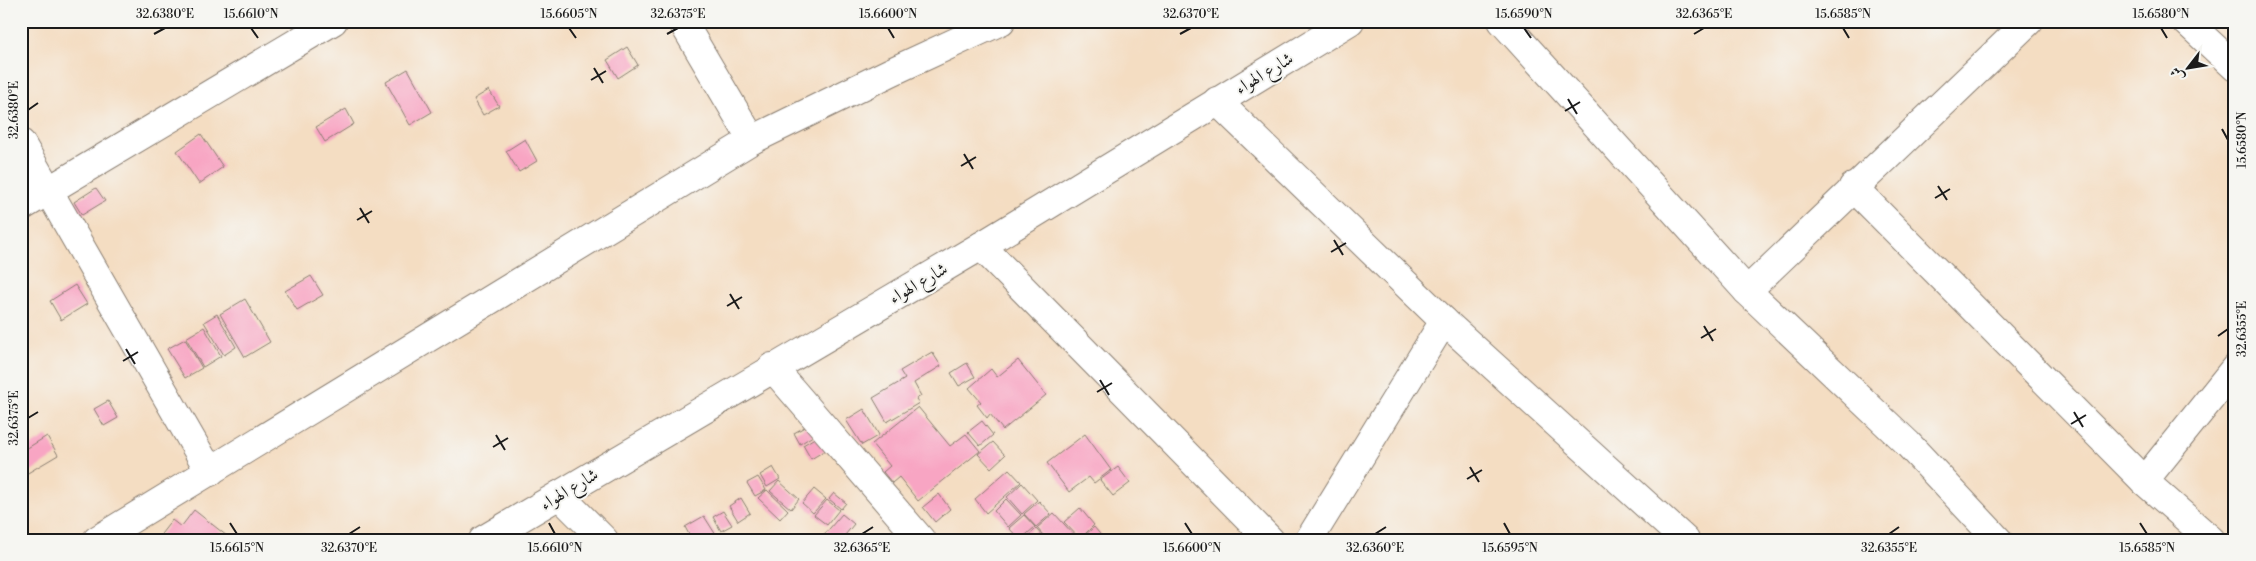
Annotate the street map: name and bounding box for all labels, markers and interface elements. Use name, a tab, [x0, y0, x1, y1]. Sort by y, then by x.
text: 32.6380°E	[136, 7, 194, 22]
text: 15.6610°N	[224, 7, 278, 22]
text: 15.6605°N	[541, 7, 598, 22]
text: 32.6375°E	[651, 7, 705, 22]
text: 15.6600°N	[859, 7, 917, 22]
text: 32.6370°E	[1163, 7, 1219, 22]
text: 15.6590°N	[1496, 7, 1553, 22]
text: 32.6365°E	[1676, 7, 1732, 22]
text: 15.6585°N	[1815, 7, 1871, 22]
text: 15.6580°N	[2133, 7, 2190, 22]
north arrow	[2164, 42, 2214, 92]
street label: شارع الهواء	[1231, 47, 1299, 102]
text: ش	[2166, 63, 2189, 85]
text: 32.6380°E	[7, 81, 22, 139]
text: 15.6580°N	[2235, 111, 2250, 168]
street label: شارع الهواء	[885, 257, 953, 312]
text: 32.6355°E	[2235, 301, 2250, 357]
text: 32.6375°E	[7, 391, 22, 445]
street label: شارع الهواء	[536, 463, 604, 518]
text: 15.6615°N	[210, 541, 264, 556]
text: 32.6370°E	[321, 541, 377, 556]
text: 15.6610°N	[528, 541, 582, 556]
text: 32.6365°E	[834, 541, 890, 556]
text: 15.6600°N	[1163, 541, 1221, 556]
text: 32.6360°E	[1346, 541, 1404, 556]
text: 15.6595°N	[1482, 541, 1538, 556]
text: 32.6355°E	[1861, 541, 1917, 556]
text: 15.6585°N	[2119, 541, 2175, 556]

